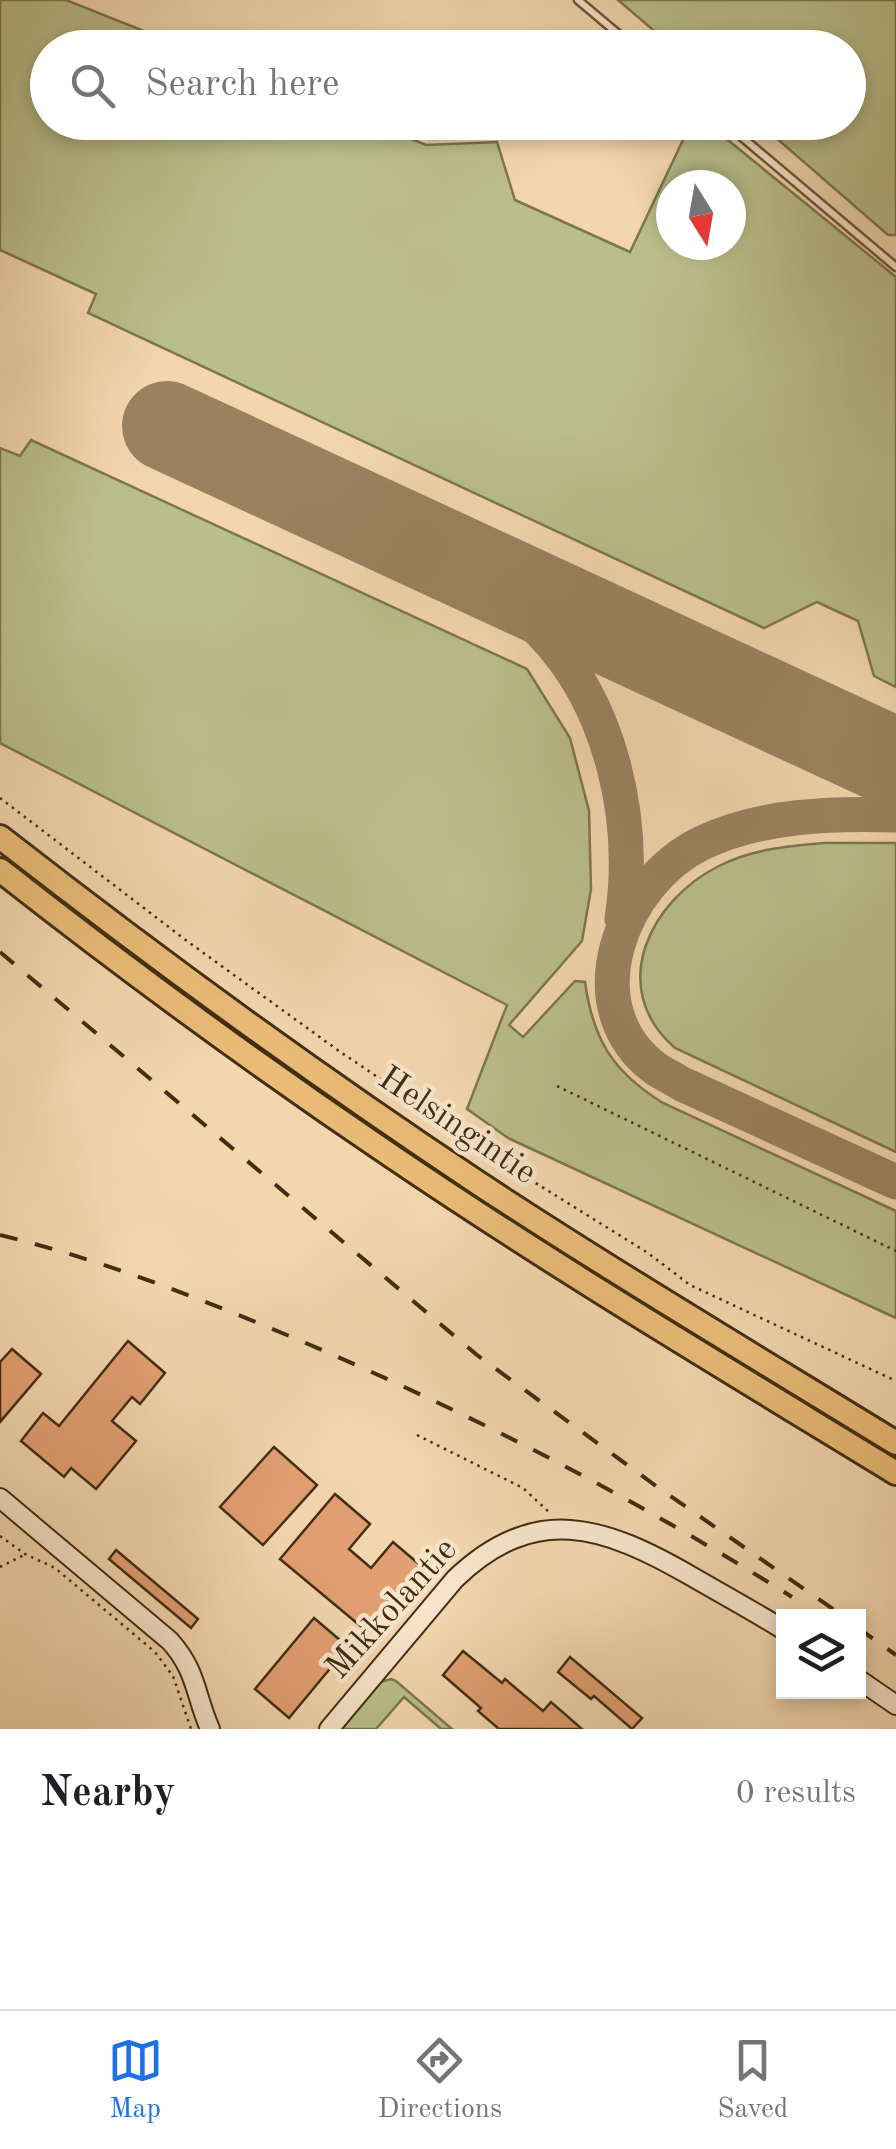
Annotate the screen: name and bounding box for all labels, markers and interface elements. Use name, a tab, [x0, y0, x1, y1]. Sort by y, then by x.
search box	[30, 30, 866, 140]
icon: search	[65, 58, 120, 113]
text: Search here	[145, 66, 340, 104]
north arrow	[656, 170, 746, 260]
street label: Helsingintie	[372, 1061, 542, 1191]
street label: Mikkolantie	[320, 1532, 464, 1686]
map controls	[776, 1609, 866, 1699]
button: layers	[776, 1609, 866, 1699]
text: Nearby	[40, 1773, 176, 1815]
text: 0 results	[736, 1778, 856, 1810]
tab: Map	[108, 2033, 163, 2128]
tab: Directions	[378, 2033, 502, 2128]
tab: Saved	[717, 2033, 788, 2128]

